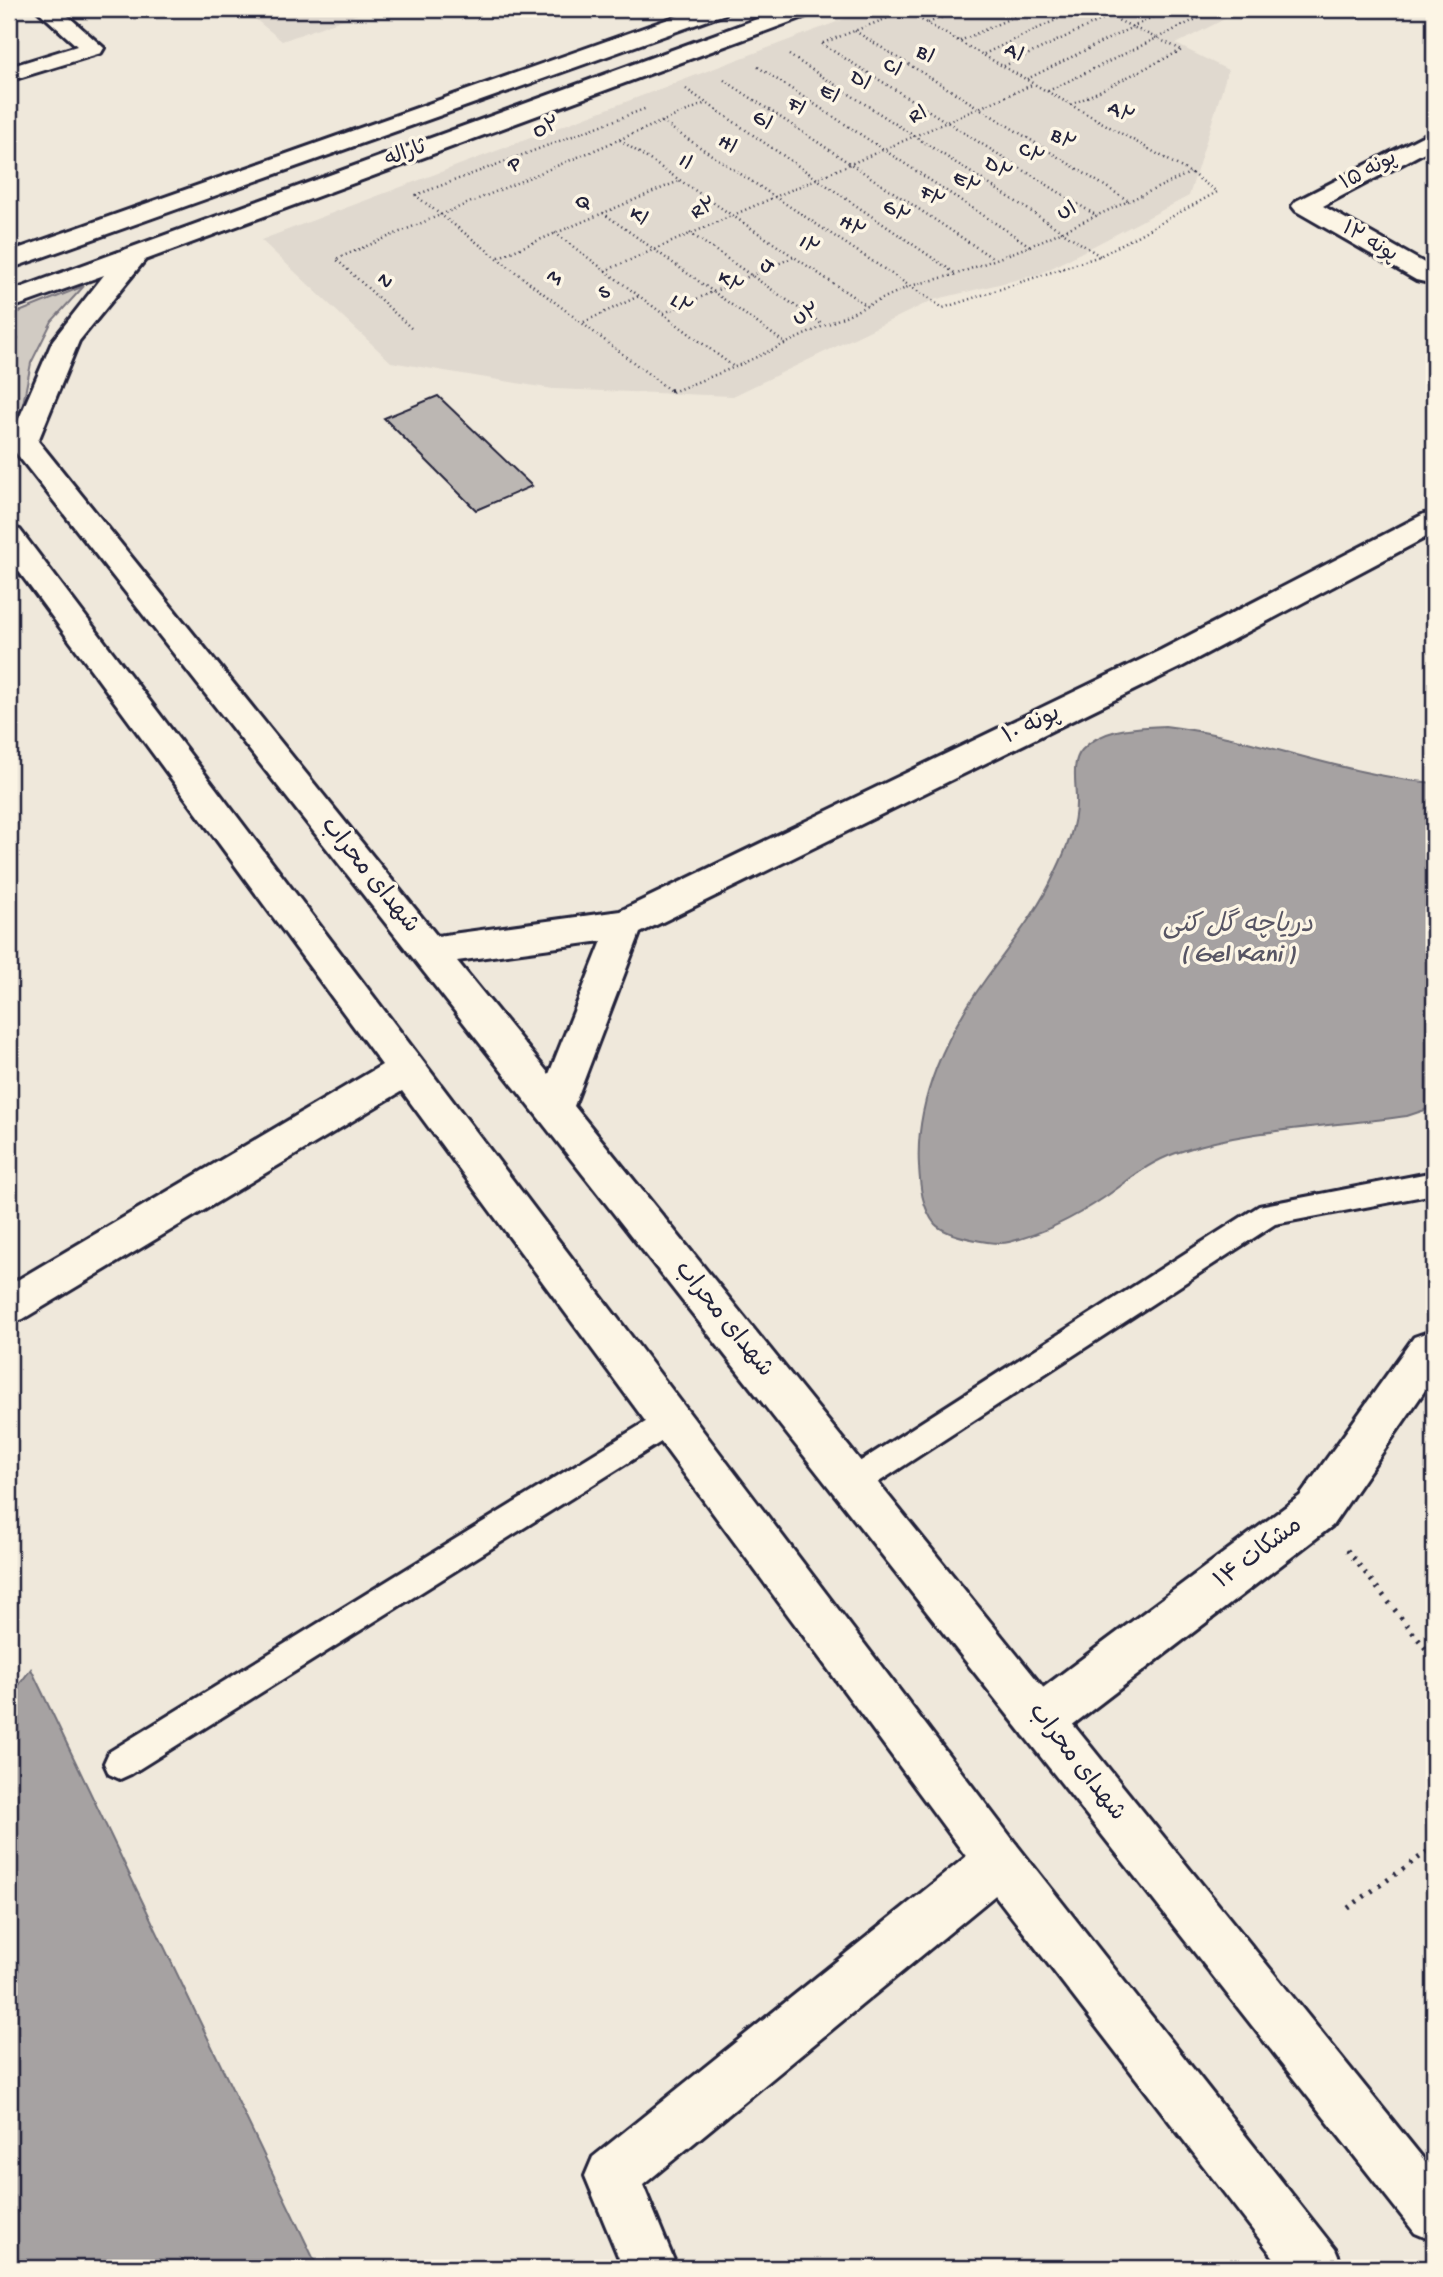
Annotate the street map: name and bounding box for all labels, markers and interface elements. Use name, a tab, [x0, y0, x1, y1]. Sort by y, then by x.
street label: A۱	[999, 38, 1029, 70]
street label: B۱	[910, 40, 939, 71]
street label: C۱	[877, 53, 907, 85]
street label: D۱	[843, 65, 876, 98]
street label: E۱	[814, 79, 844, 111]
street label: F۱	[781, 92, 811, 124]
street label: A۲	[1102, 97, 1138, 131]
street label: R۱	[906, 101, 932, 131]
street label: G۱	[746, 106, 778, 138]
street label: O۲	[530, 113, 564, 145]
street label: B۲	[1044, 123, 1079, 158]
street label: H۱	[712, 130, 742, 162]
street label: ثاراله	[382, 136, 431, 174]
street label: C۲	[1013, 138, 1047, 172]
street label: پونه ۱۵	[1336, 147, 1402, 197]
street label: I۱	[673, 150, 697, 178]
street label: D۲	[977, 151, 1016, 188]
street label: P	[504, 152, 526, 180]
street label: E۲	[947, 166, 983, 202]
street label: F۲	[913, 180, 948, 215]
street label: Q	[572, 190, 594, 218]
street label: R۲	[687, 193, 721, 227]
street label: G۲	[877, 195, 913, 231]
street label: U۱	[1054, 197, 1082, 227]
street label: K۱	[623, 202, 653, 234]
street label: H۲	[833, 210, 869, 246]
street label: پونه ۱۲	[1337, 217, 1401, 269]
street label: I۲	[793, 231, 823, 263]
street label: J	[754, 254, 778, 281]
street label: M	[541, 265, 568, 294]
street label: K۲	[711, 266, 747, 302]
street label: N	[371, 268, 397, 296]
street label: S	[595, 281, 615, 307]
street label: L۲	[664, 289, 696, 323]
street label: U۲	[790, 299, 824, 333]
street label: پونه ۱۰	[999, 700, 1065, 752]
street label: شهدای محراب	[313, 812, 425, 940]
water label: دریاچه گل کنی ( Gel Kani )	[1163, 907, 1314, 972]
street label: شهدای محراب	[667, 1256, 779, 1384]
street label: مشکات ۱۴	[1209, 1512, 1309, 1596]
street label: شهدای محراب	[1021, 1698, 1131, 1828]

